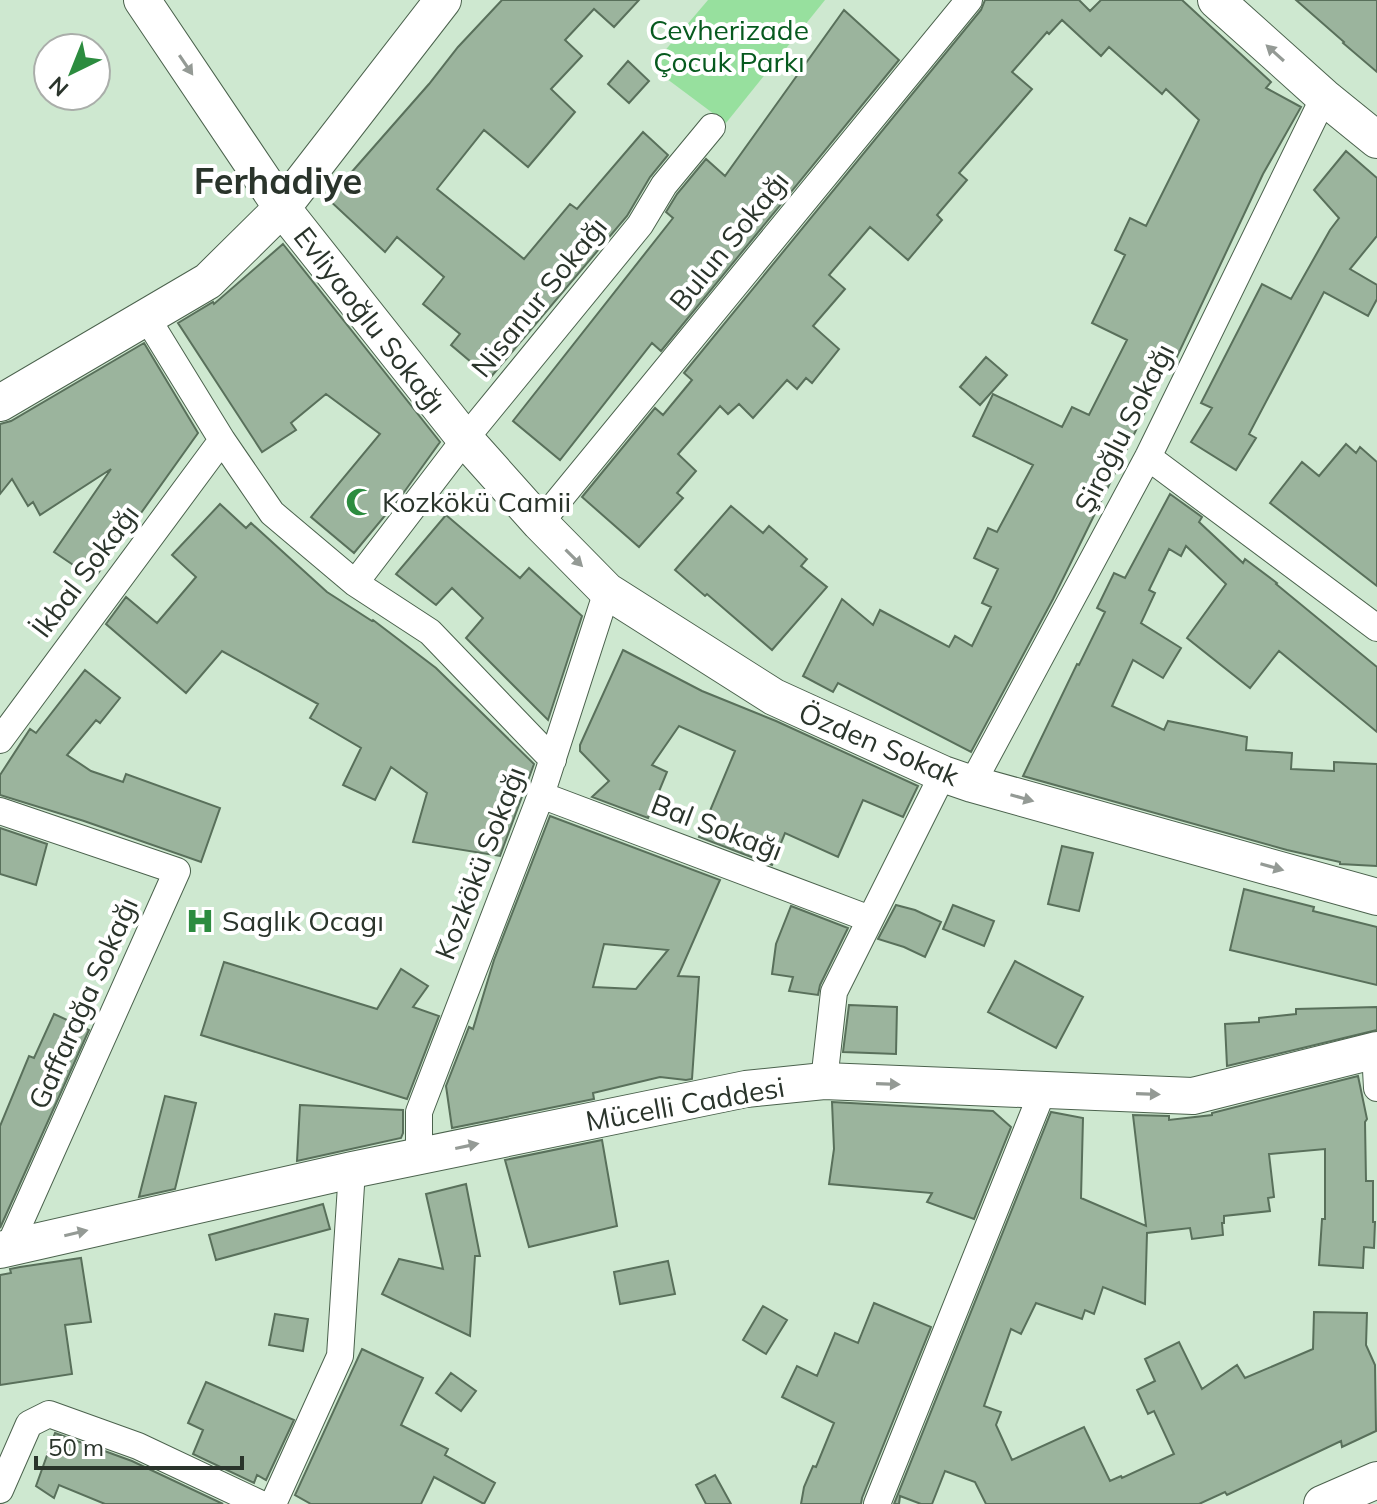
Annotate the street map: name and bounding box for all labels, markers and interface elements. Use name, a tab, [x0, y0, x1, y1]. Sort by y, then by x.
park label: Cevherizade Çocuk Parkı	[649, 12, 809, 79]
north arrow	[32, 32, 112, 112]
one-way arrow	[1266, 45, 1285, 63]
one-way arrow	[178, 54, 193, 75]
text: N	[43, 71, 74, 103]
district label: Ferhadiye	[194, 158, 362, 203]
street label: Bulun Sokağı	[662, 164, 796, 318]
street label: Nisanur Sokağı	[463, 209, 614, 384]
street label: Evliyaoğlu Sokağı	[287, 220, 454, 420]
street label: Şiroğlu Sokağı	[1066, 337, 1181, 518]
place label: Kozkökü Camii	[382, 484, 571, 519]
mosque icon: Kozkökü Camii	[345, 487, 375, 517]
street label: İkbal Sokağı	[23, 497, 146, 644]
one-way arrow	[565, 548, 583, 567]
street label: Özden Sokak	[794, 694, 965, 793]
street label: Kozkökü Sokağı	[427, 761, 532, 964]
street label: Bal Sokağı	[647, 785, 788, 868]
one-way arrow	[1009, 792, 1034, 804]
one-way arrow	[1260, 862, 1285, 874]
street label: Gaffarağa Sokağı	[20, 891, 145, 1114]
place label: Saglık Ocagı	[222, 903, 384, 938]
hospital icon: Saglık Ocagı	[185, 906, 215, 936]
street label: Mücelli Caddesi	[583, 1069, 787, 1138]
one-way arrow	[876, 1078, 901, 1091]
one-way arrow	[1136, 1088, 1161, 1101]
one-way arrow	[454, 1139, 479, 1152]
one-way arrow	[64, 1226, 89, 1239]
scale bar	[36, 1420, 242, 1470]
text: 50 m	[48, 1432, 104, 1462]

